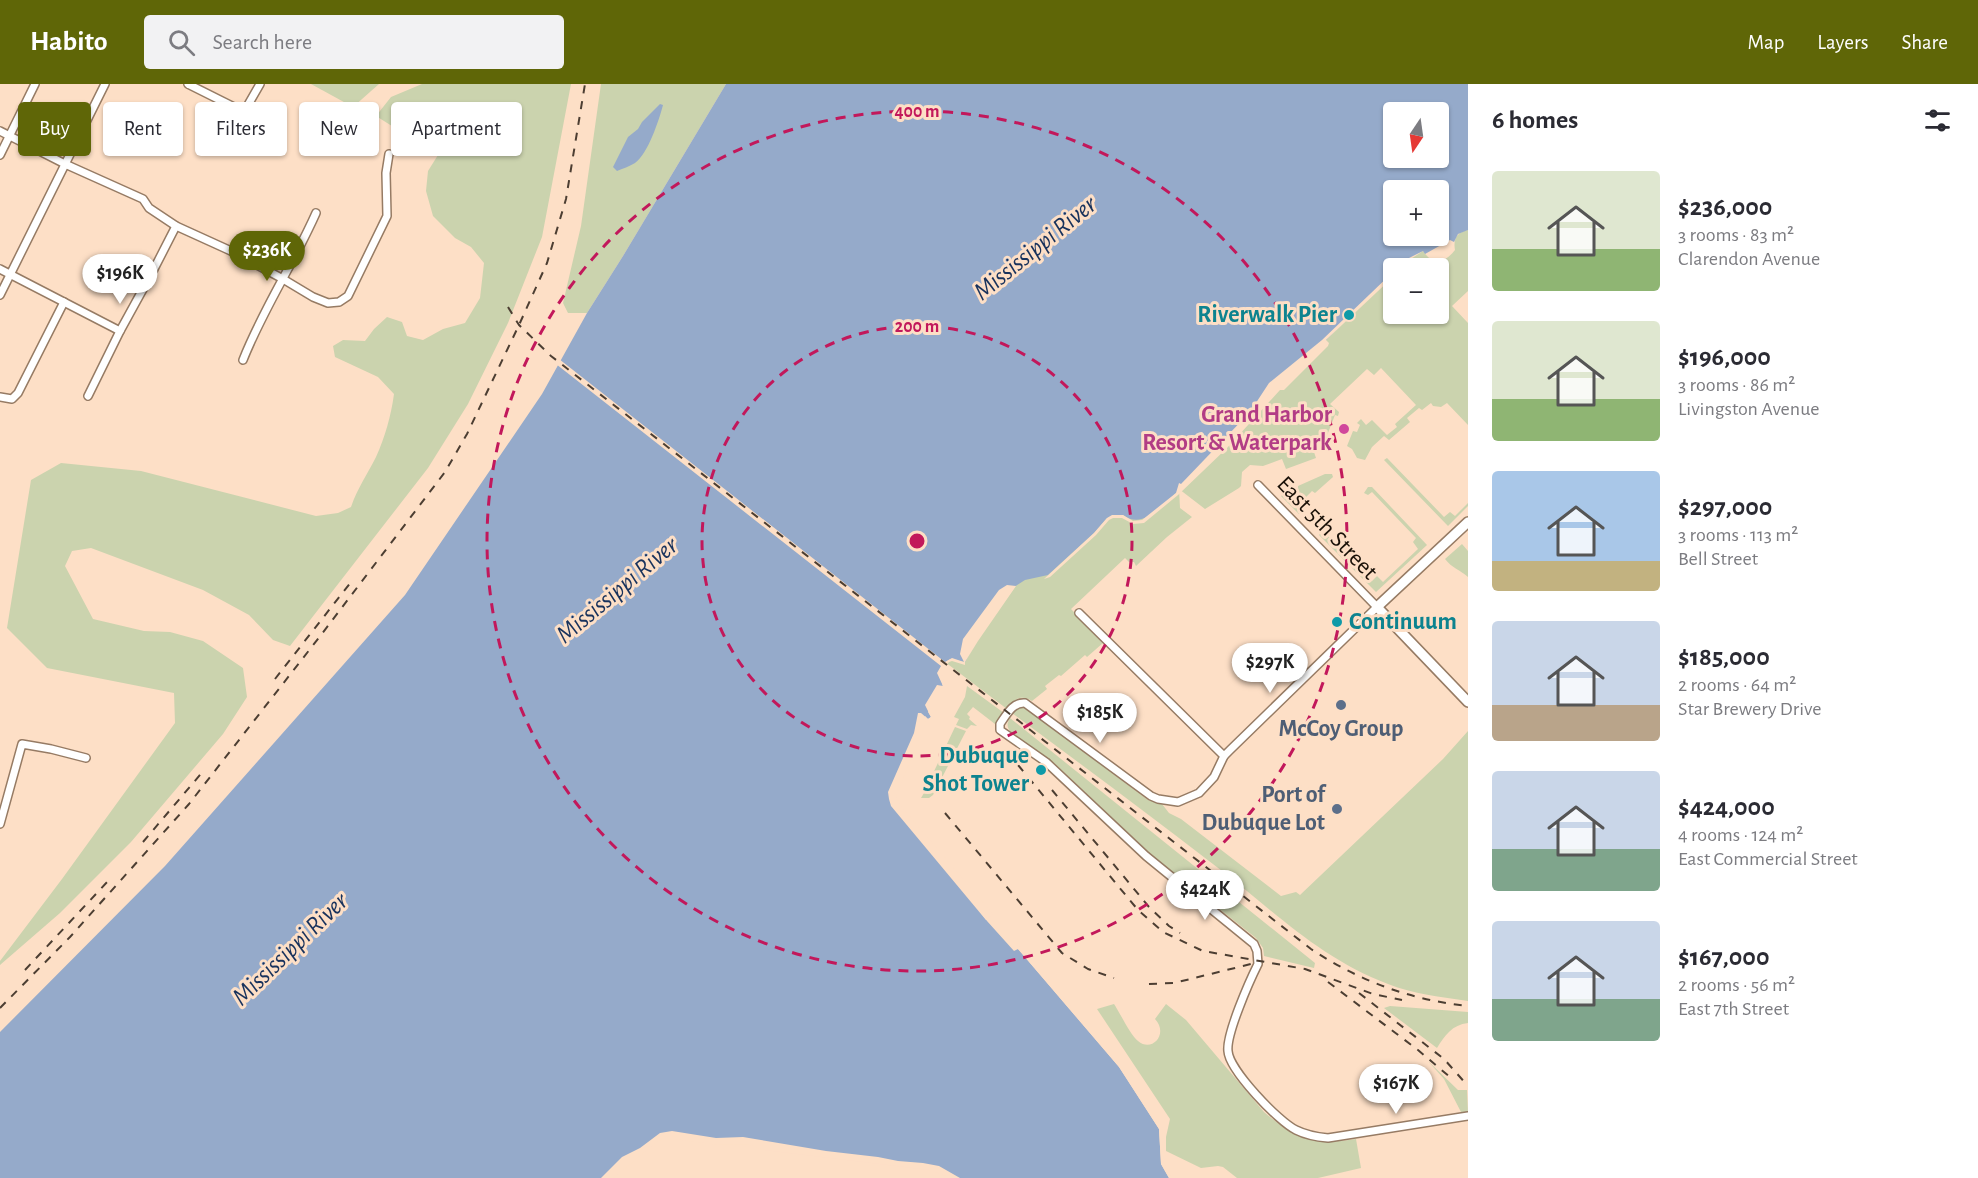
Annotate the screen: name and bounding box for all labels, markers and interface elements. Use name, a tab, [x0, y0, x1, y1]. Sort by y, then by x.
search box	[144, 15, 564, 69]
icon: search	[165, 26, 198, 59]
text: Habito	[30, 28, 108, 56]
text: Search here	[213, 31, 312, 53]
text: Map	[1748, 32, 1784, 53]
text: Layers	[1817, 32, 1868, 53]
text: Share	[1901, 32, 1948, 53]
chip: Buy	[18, 102, 91, 156]
chip: Rent	[103, 102, 183, 156]
chip: Filters	[195, 102, 287, 156]
chip: New	[299, 102, 379, 156]
chip: Apartment	[391, 102, 522, 156]
north arrow	[1383, 102, 1449, 168]
map controls	[1383, 102, 1449, 324]
text: 400 m	[894, 103, 940, 121]
icon: filters	[1921, 104, 1954, 137]
text: 6 homes	[1492, 107, 1578, 133]
button: +	[1383, 180, 1449, 246]
water label: Mississippi River	[969, 190, 1103, 305]
text: $236,000	[1678, 194, 1772, 220]
icon: home	[1540, 195, 1612, 267]
text: 3 rooms · 83 m²	[1678, 225, 1794, 245]
pin: $236K	[225, 231, 309, 282]
text: $236K	[243, 240, 291, 260]
text: Clarendon Avenue	[1678, 249, 1820, 269]
pin: $196K	[78, 254, 162, 305]
button: −	[1383, 258, 1449, 324]
text: $196K	[96, 263, 144, 283]
place label: Riverwalk Pier	[1197, 303, 1338, 327]
marker: Riverwalk Pier	[1342, 308, 1356, 322]
text: 200 m	[895, 318, 939, 336]
text: $196,000	[1678, 344, 1771, 370]
icon: home	[1540, 345, 1612, 417]
text: 3 rooms · 86 m²	[1678, 375, 1795, 395]
text: Livingston Avenue	[1678, 399, 1820, 419]
place label: Grand Harbor Resort & Waterpark	[1142, 403, 1333, 455]
marker: Grand Harbor Resort & Waterpark	[1337, 422, 1351, 436]
street label: East 5th Street	[1272, 472, 1382, 585]
text: $297,000	[1678, 494, 1772, 520]
icon: home	[1540, 495, 1612, 567]
text: 3 rooms · 113 m²	[1678, 525, 1798, 545]
water label: Mississippi River	[551, 531, 684, 648]
centre of rings	[907, 531, 927, 551]
text: Bell Street	[1678, 549, 1758, 569]
place label: Continuum	[1349, 610, 1457, 634]
marker: Continuum	[1330, 615, 1344, 629]
pin: $297K	[1228, 643, 1312, 694]
text: $185,000	[1678, 644, 1770, 670]
icon: home	[1540, 645, 1612, 717]
text: $297K	[1246, 652, 1294, 672]
text: 2 rooms · 64 m²	[1678, 675, 1796, 695]
pin: $185K	[1058, 693, 1142, 744]
marker: McCoy Group	[1334, 698, 1348, 712]
text: Star Brewery Drive	[1678, 699, 1821, 719]
text: $185K	[1077, 702, 1123, 722]
place label: McCoy Group	[1279, 717, 1403, 741]
place label: Dubuque Shot Tower	[923, 744, 1030, 796]
marker: Dubuque Shot Tower	[1034, 763, 1048, 777]
place label: Port of Dubuque Lot	[1202, 783, 1327, 835]
text: $424,000	[1678, 794, 1775, 820]
icon: home	[1540, 795, 1612, 867]
marker: Port of Dubuque Lot	[1330, 802, 1344, 816]
text: 4 rooms · 124 m²	[1678, 825, 1803, 845]
text: East Commercial Street	[1678, 849, 1858, 869]
pin: $424K	[1163, 870, 1247, 921]
text: $424K	[1180, 879, 1230, 899]
water label: Mississippi River	[227, 887, 354, 1010]
text: $167,000	[1678, 944, 1769, 970]
icon: home	[1540, 945, 1612, 1017]
text: 2 rooms · 56 m²	[1678, 975, 1795, 995]
text: East 7th Street	[1678, 999, 1789, 1019]
pin: $167K	[1354, 1064, 1438, 1115]
text: $167K	[1373, 1073, 1419, 1093]

